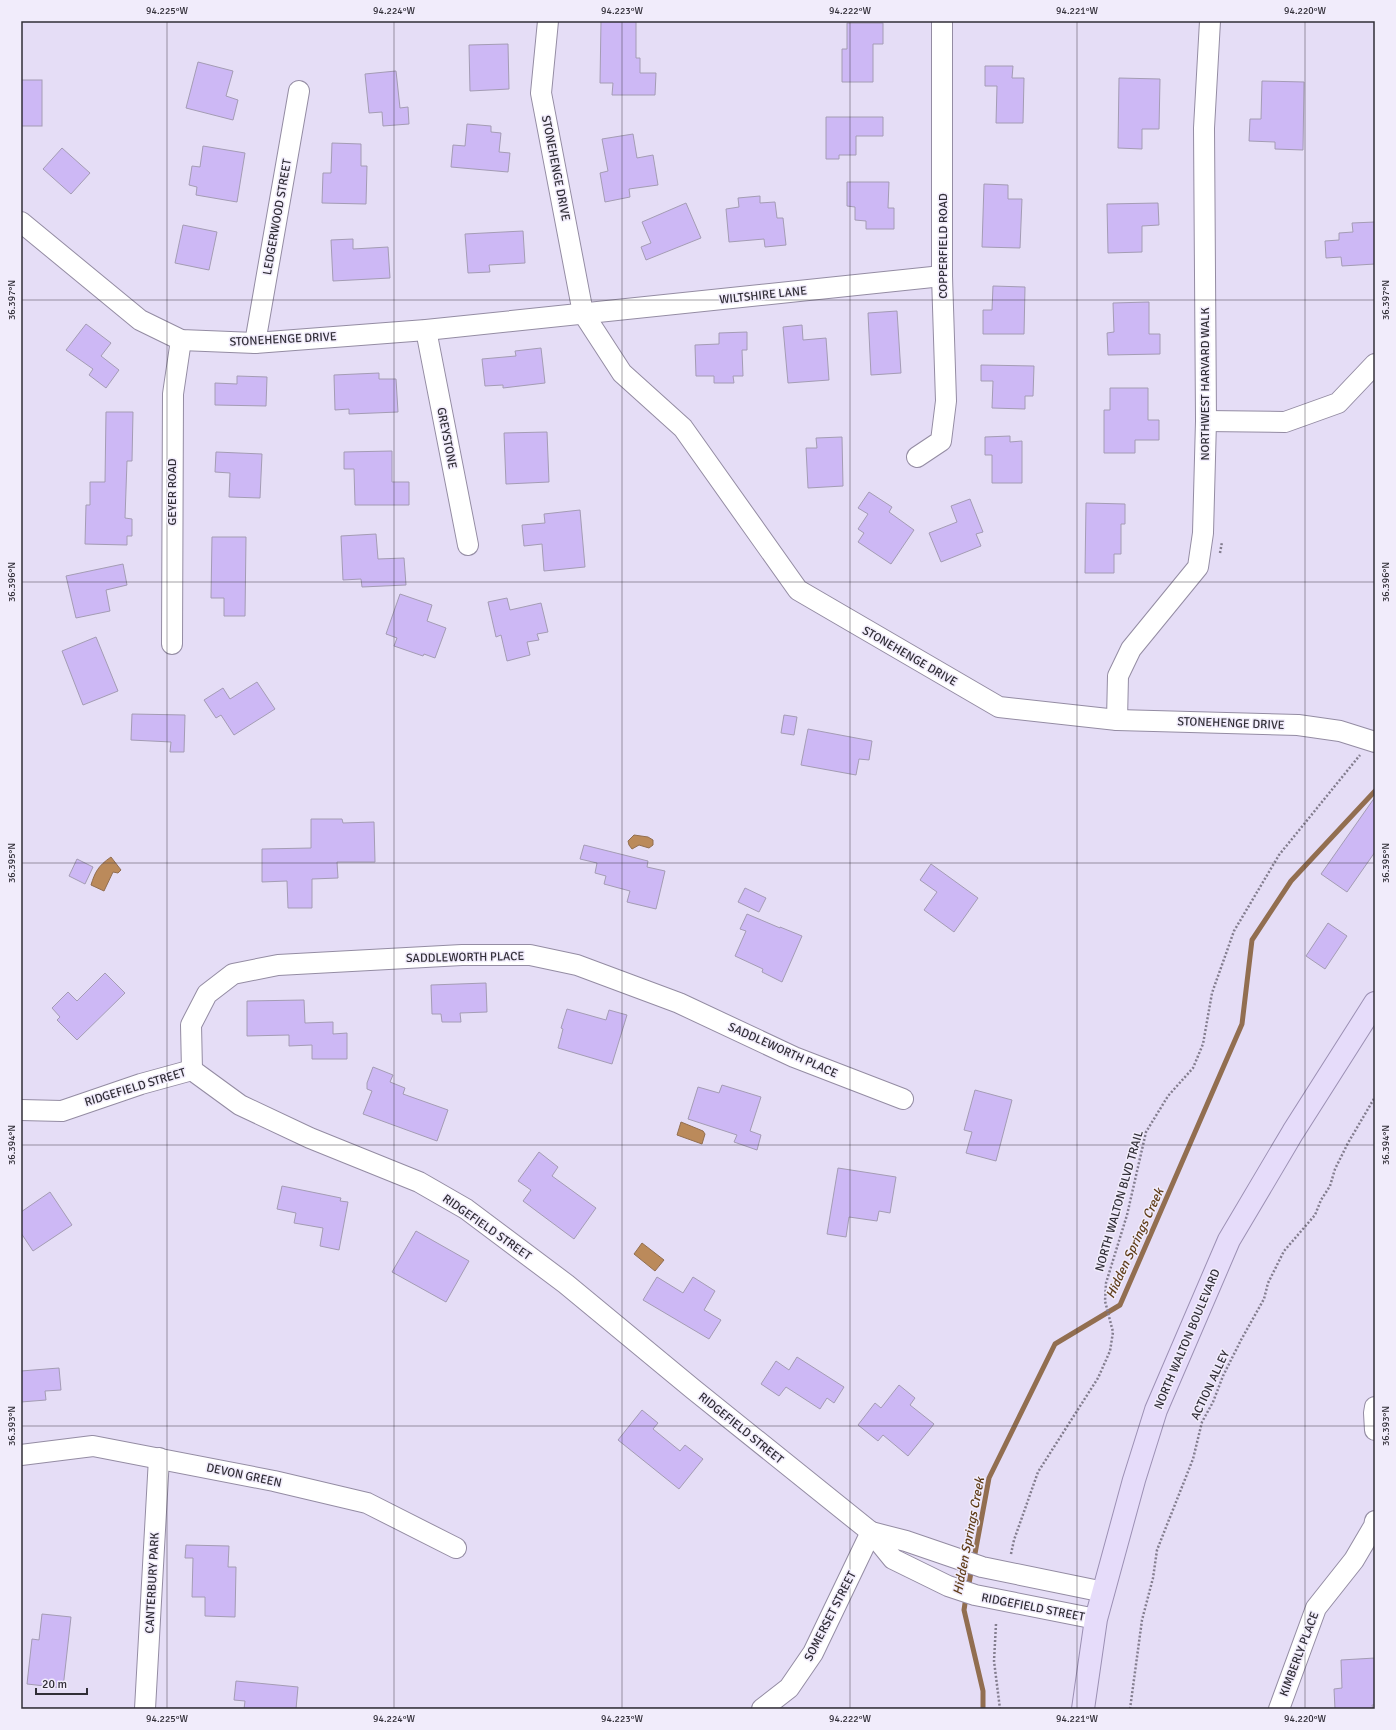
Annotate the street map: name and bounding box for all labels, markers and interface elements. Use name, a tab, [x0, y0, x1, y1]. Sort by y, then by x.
text: 94.225°W	[146, 5, 188, 17]
text: 94.224°W	[373, 5, 415, 17]
text: 94.223°W	[601, 5, 643, 17]
text: 94.222°W	[829, 5, 871, 17]
text: 94.221°W	[1056, 5, 1098, 17]
text: 94.220°W	[1284, 5, 1326, 17]
street label: STONEHENGE DRIVE	[538, 114, 573, 222]
street label: LEDGERWOOD STREET	[260, 158, 295, 276]
street label: COPPERFIELD ROAD	[936, 193, 951, 299]
text: 36.397°N	[6, 280, 18, 320]
text: 36.397°N	[1380, 280, 1392, 320]
street label: WILTSHIRE LANE	[719, 283, 808, 308]
street label: NORTHWEST HARVARD WALK	[1198, 307, 1213, 461]
street label: STONEHENGE DRIVE	[229, 329, 337, 350]
street label: GREYSTONE	[433, 406, 460, 470]
street label: GEYER ROAD	[165, 458, 180, 526]
text: 36.396°N	[6, 562, 18, 602]
text: 36.396°N	[1380, 562, 1392, 602]
street label: STONEHENGE DRIVE	[860, 623, 960, 690]
street label: STONEHENGE DRIVE	[1177, 714, 1285, 733]
text: 36.395°N	[6, 843, 18, 883]
text: 36.395°N	[1380, 843, 1392, 883]
street label: SADDLEWORTH PLACE	[406, 949, 525, 966]
street label: SADDLEWORTH PLACE	[726, 1020, 840, 1081]
street label: RIDGEFIELD STREET	[83, 1065, 188, 1110]
text: 36.394°N	[6, 1125, 18, 1165]
text: 36.394°N	[1380, 1125, 1392, 1165]
street label: NORTH WALTON BLVD TRAIL	[1092, 1129, 1147, 1273]
water label: Hidden Springs Creek	[1102, 1185, 1168, 1301]
street label: RIDGEFIELD STREET	[439, 1191, 534, 1264]
street label: NORTH WALTON BOULEVARD	[1151, 1267, 1224, 1412]
street label: ACTION ALLEY	[1188, 1348, 1233, 1422]
street label: RIDGEFIELD STREET	[695, 1389, 786, 1467]
text: 36.393°N	[6, 1406, 18, 1446]
text: 36.393°N	[1380, 1406, 1392, 1446]
street label: DEVON GREEN	[205, 1460, 283, 1491]
water label: Hidden Springs Creek	[950, 1475, 989, 1596]
street label: CANTERBURY PARK	[142, 1532, 163, 1634]
street label: SOMERSET STREET	[801, 1569, 860, 1664]
street label: RIDGEFIELD STREET	[980, 1590, 1086, 1625]
street label: KIMBERLY PLACE	[1276, 1610, 1323, 1699]
scale bar	[36, 1670, 87, 1696]
text: 20 m	[42, 1677, 67, 1692]
text: 94.225°W	[146, 1713, 188, 1725]
text: 94.224°W	[373, 1713, 415, 1725]
text: 94.223°W	[601, 1713, 643, 1725]
text: 94.222°W	[829, 1713, 871, 1725]
text: 94.221°W	[1056, 1713, 1098, 1725]
text: 94.220°W	[1284, 1713, 1326, 1725]

